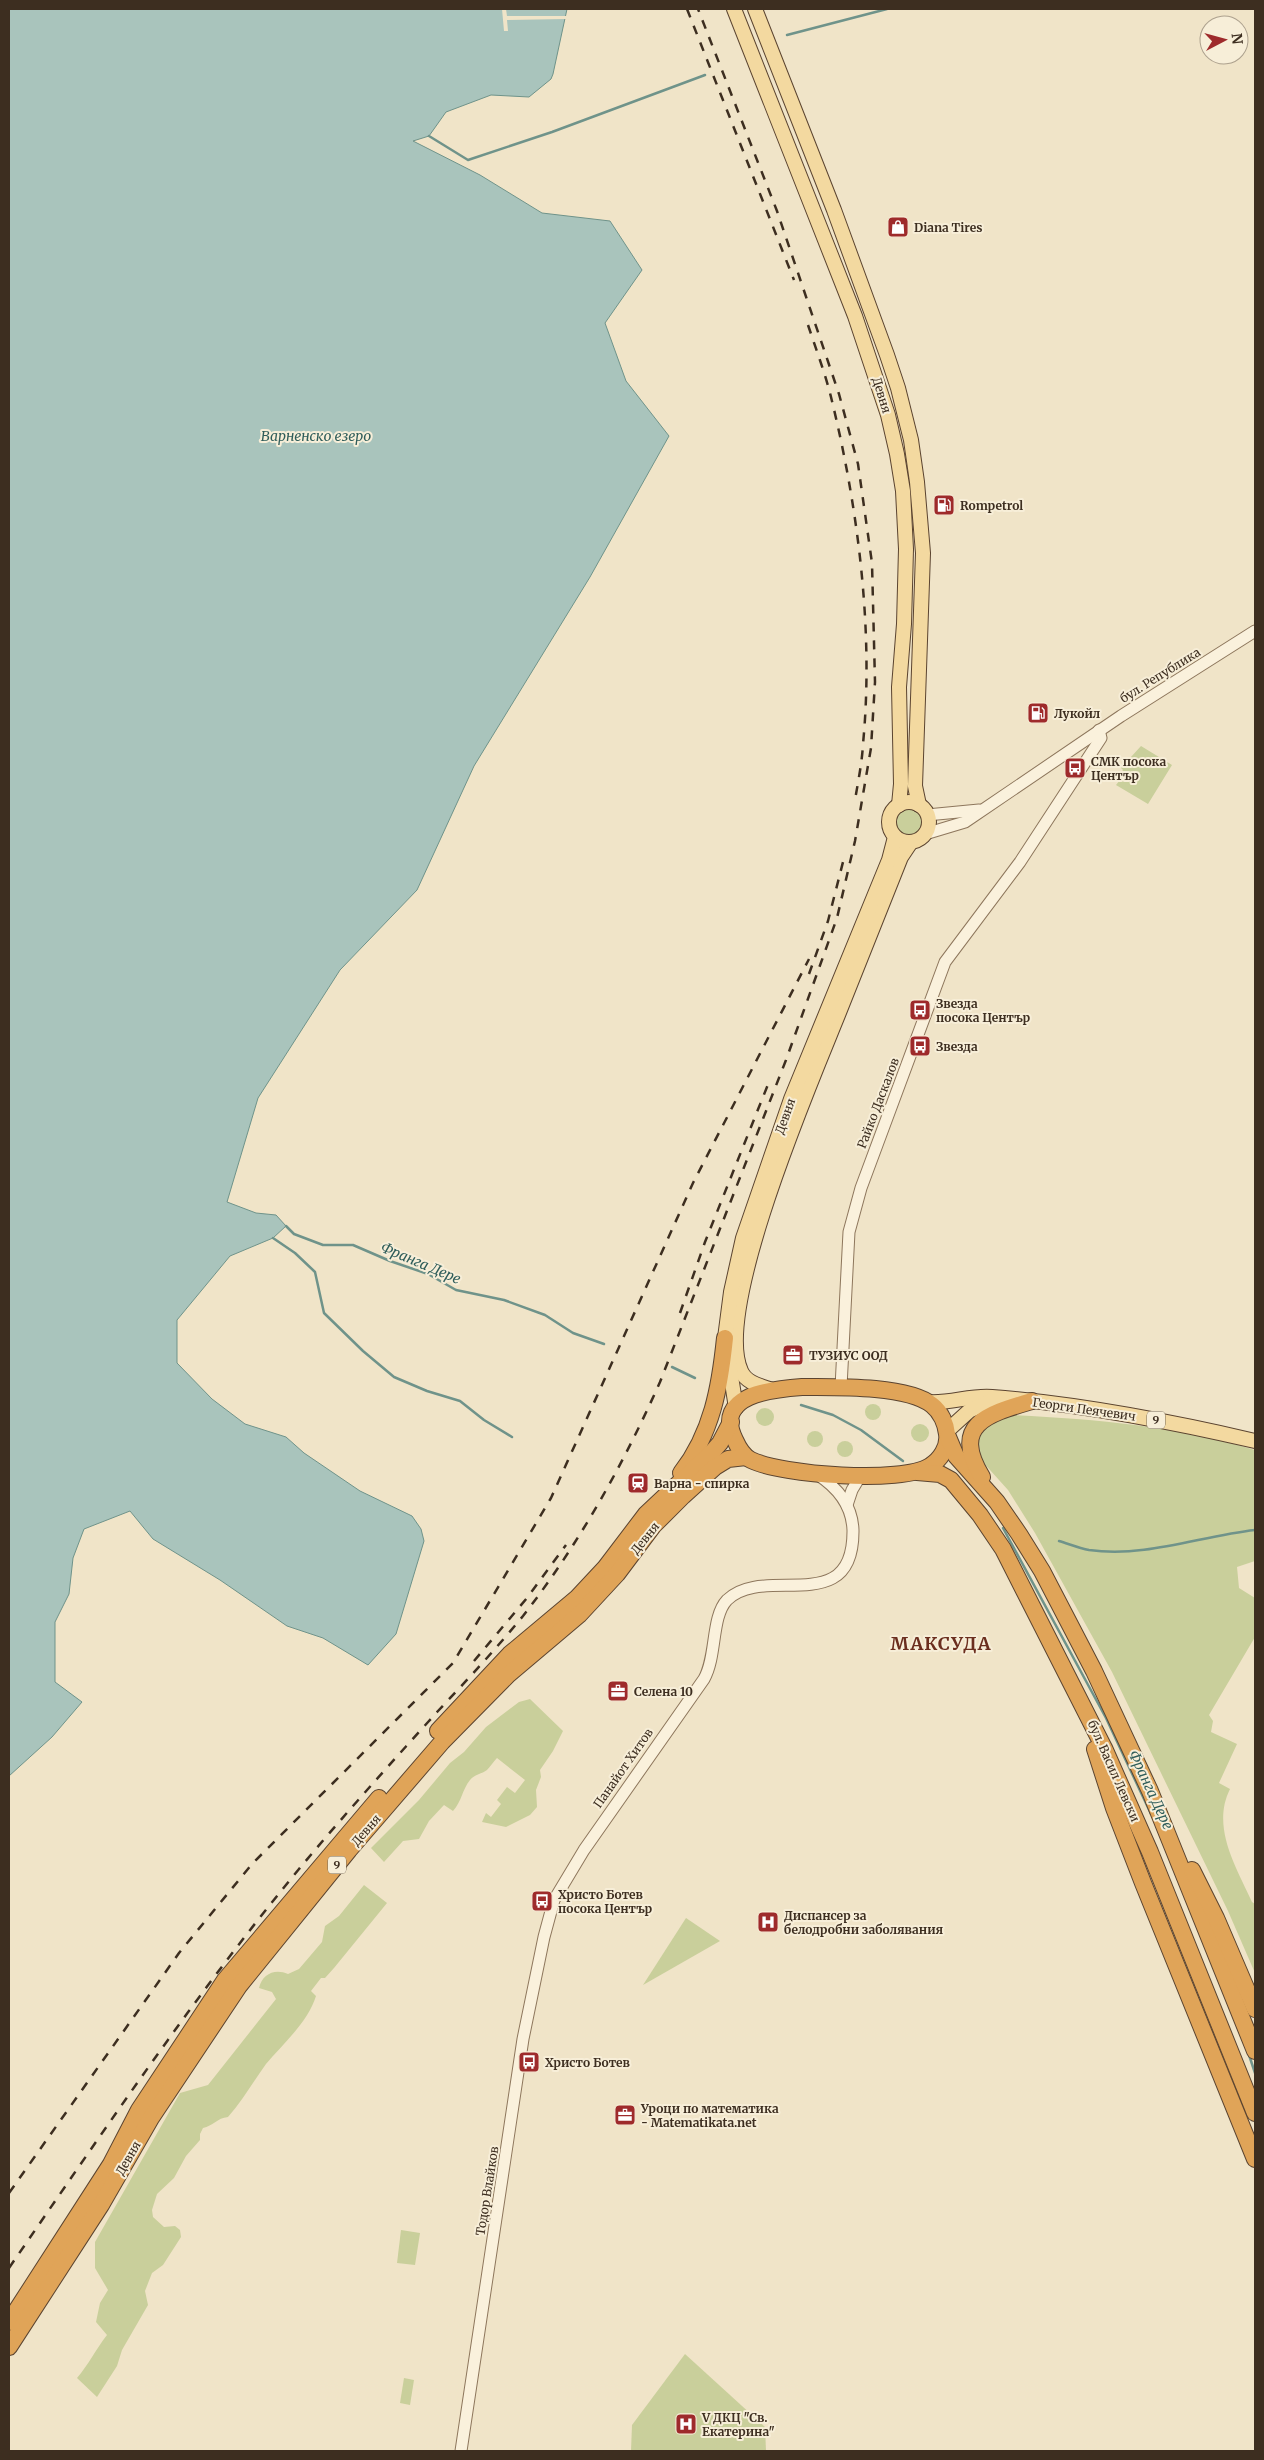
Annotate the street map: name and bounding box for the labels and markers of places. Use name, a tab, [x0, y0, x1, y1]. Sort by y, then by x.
shop icon: Diana Tires	[886, 215, 910, 239]
place label: Diana Tires	[914, 220, 982, 235]
fuel station icon: Rompetrol	[932, 493, 956, 517]
place label: Rompetrol	[960, 498, 1023, 513]
fuel station icon: Лукойл	[1026, 701, 1050, 725]
place label: Лукойл	[1054, 706, 1101, 721]
place label: СМК посока Център	[1091, 754, 1167, 783]
bus stop icon: СМК посока Център	[1063, 756, 1087, 780]
place label: Звезда посока Център	[936, 996, 1031, 1025]
bus stop icon: Звезда посока Център	[908, 998, 932, 1022]
bus stop icon: Звезда	[908, 1034, 932, 1058]
place label: Звезда	[936, 1039, 978, 1054]
office icon: ТУЗИУС ООД	[781, 1343, 805, 1367]
place label: ТУЗИУС ООД	[809, 1348, 888, 1363]
station icon: Варна - спирка	[626, 1471, 650, 1495]
place label: Варна - спирка	[654, 1476, 750, 1491]
office icon: Селена 10	[606, 1679, 630, 1703]
place label: Селена 10	[634, 1684, 693, 1699]
place label: Христо Ботев посока Център	[558, 1887, 653, 1916]
bus stop icon: Христо Ботев посока Център	[530, 1889, 554, 1913]
place label: Диспансер за белодробни заболявания	[784, 1908, 943, 1937]
hospital icon: Диспансер за белодробни заболявания	[756, 1910, 780, 1934]
bus stop icon: Христо Ботев	[517, 2050, 541, 2074]
place label: Христо Ботев	[545, 2055, 630, 2070]
place label: Уроци по математика - Matematikata.net	[640, 2101, 779, 2130]
office icon: Уроци по математика - Matematikata.net	[613, 2103, 637, 2127]
place label: V ДКЦ "Св. Екатерина"	[701, 2410, 775, 2439]
hospital icon: V ДКЦ "Св. Екатерина"	[674, 2412, 698, 2436]

